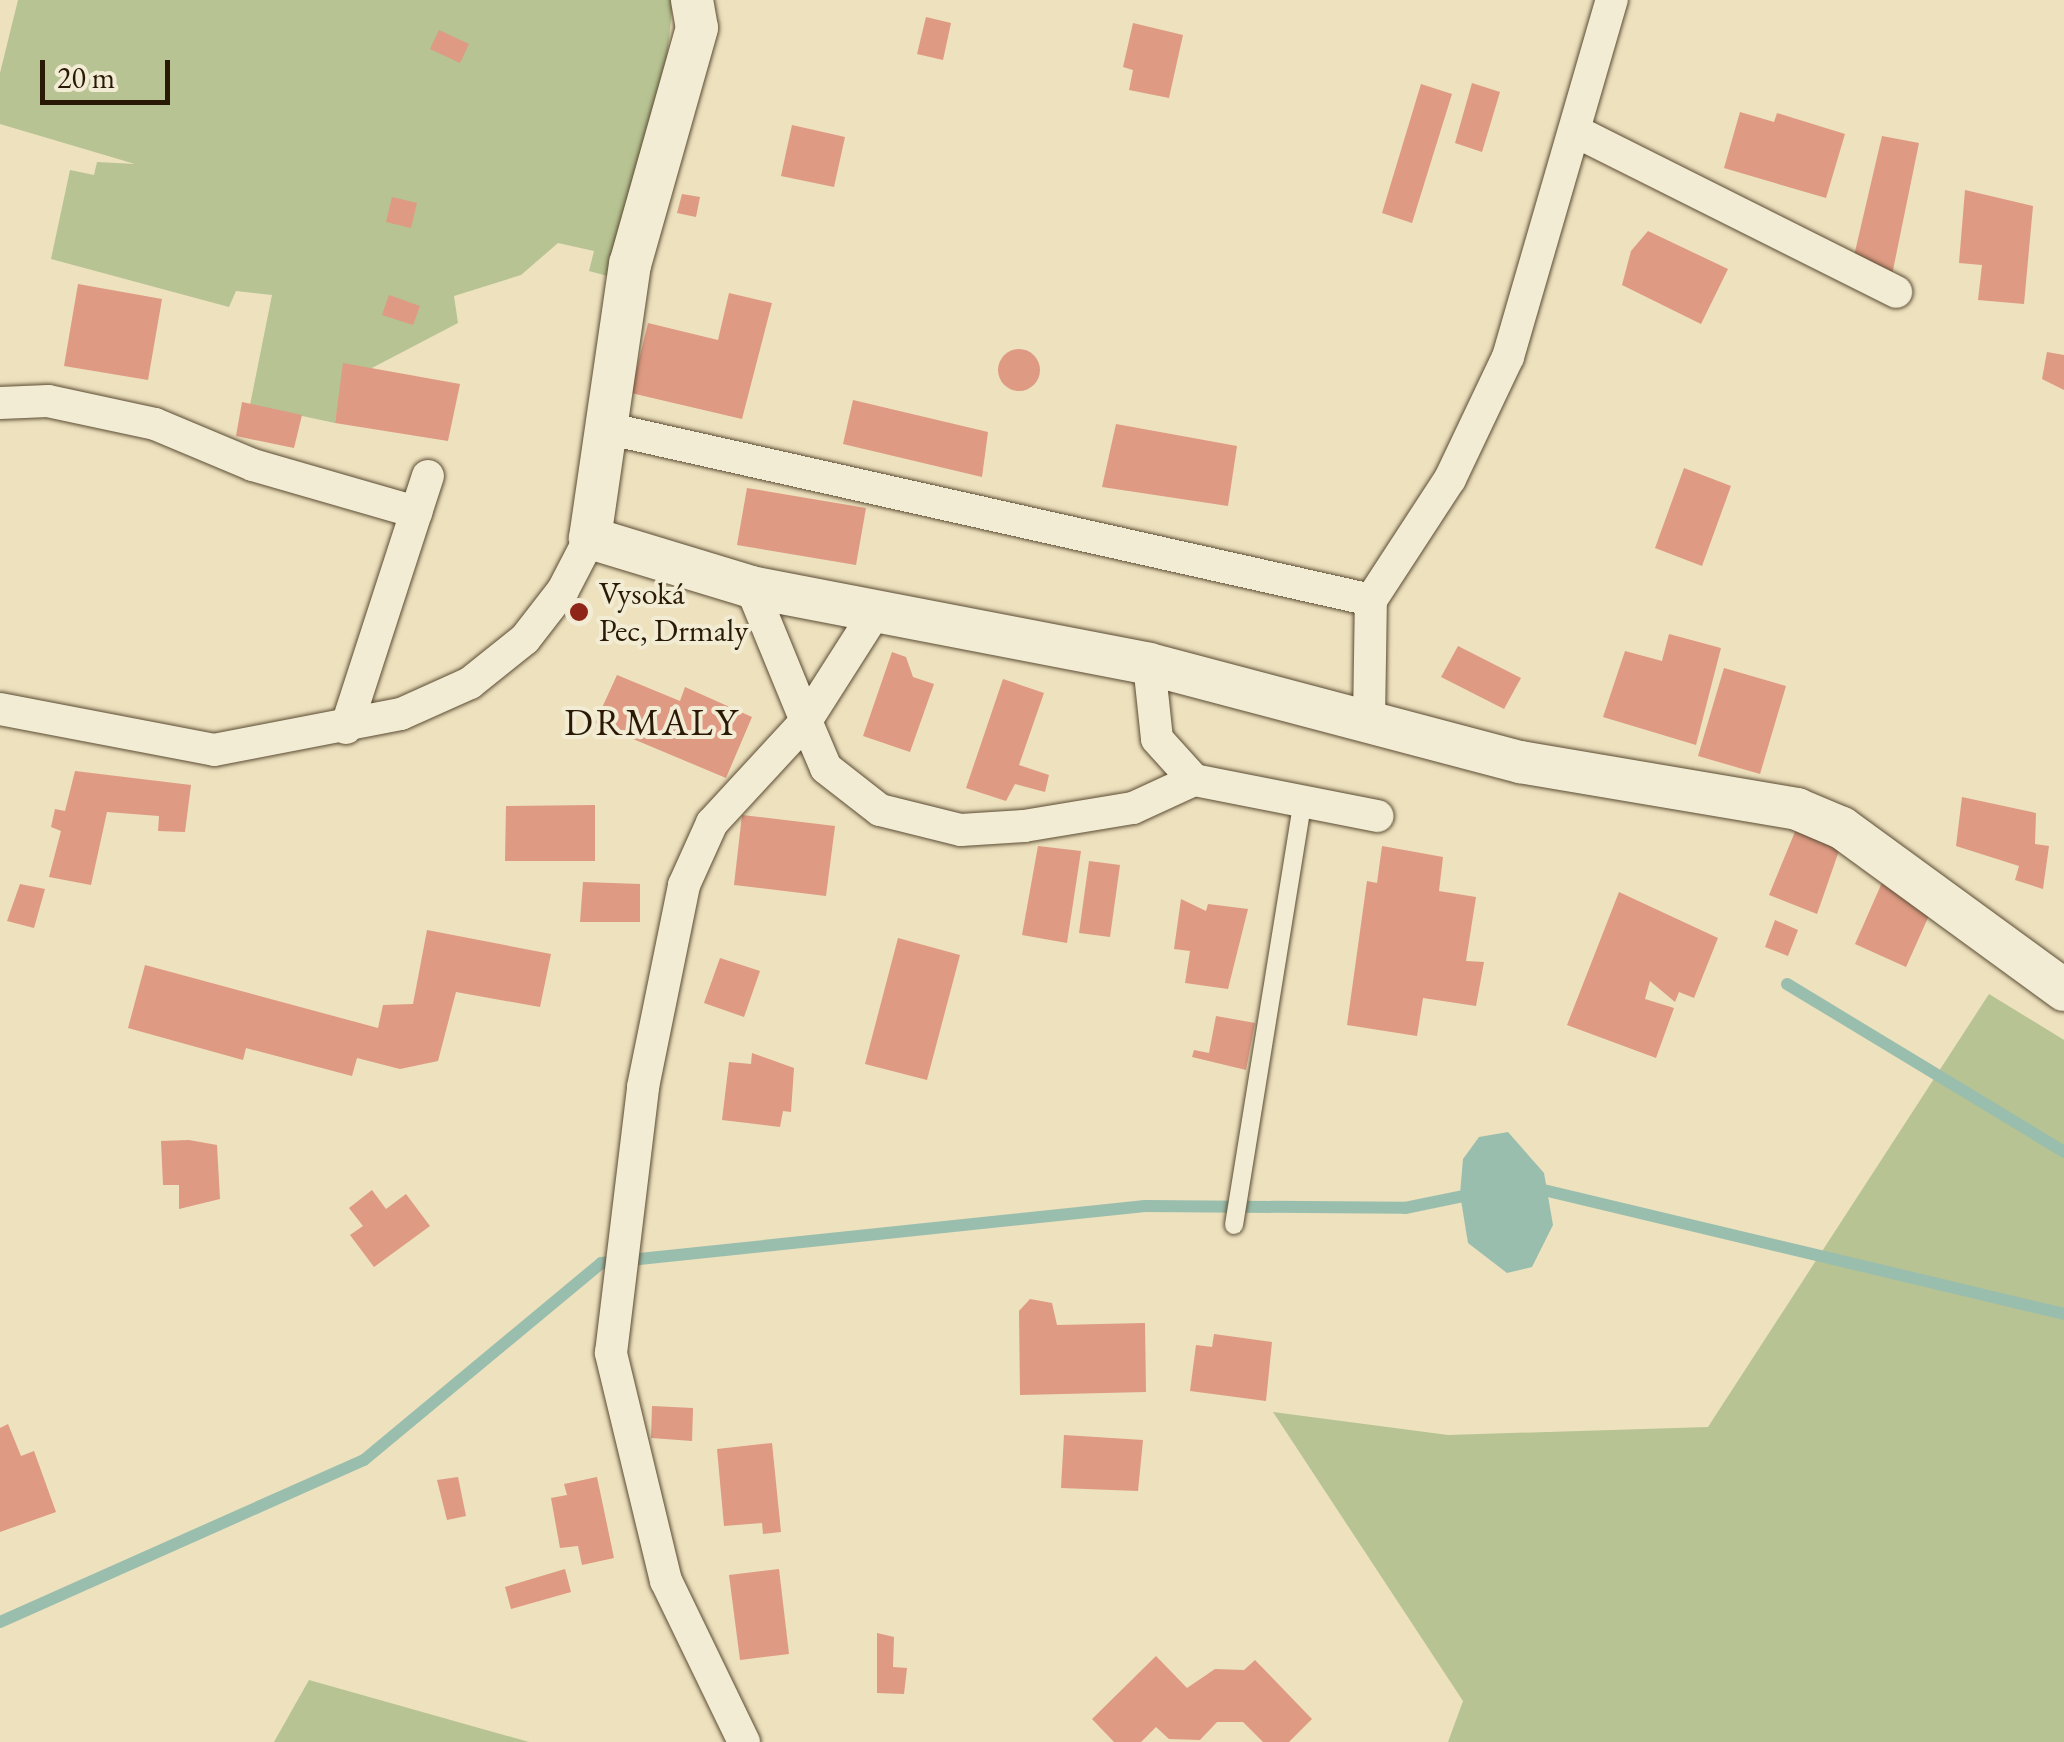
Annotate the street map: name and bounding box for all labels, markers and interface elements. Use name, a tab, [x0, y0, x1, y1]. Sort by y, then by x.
scale bar	[45, 40, 175, 102]
text: 20 m	[57, 58, 115, 97]
place label: Vysoká Pec, Drmaly	[599, 575, 748, 650]
marker: Vysoká Pec, Drmaly	[568, 601, 590, 623]
district label: DRMALY	[564, 699, 740, 745]

